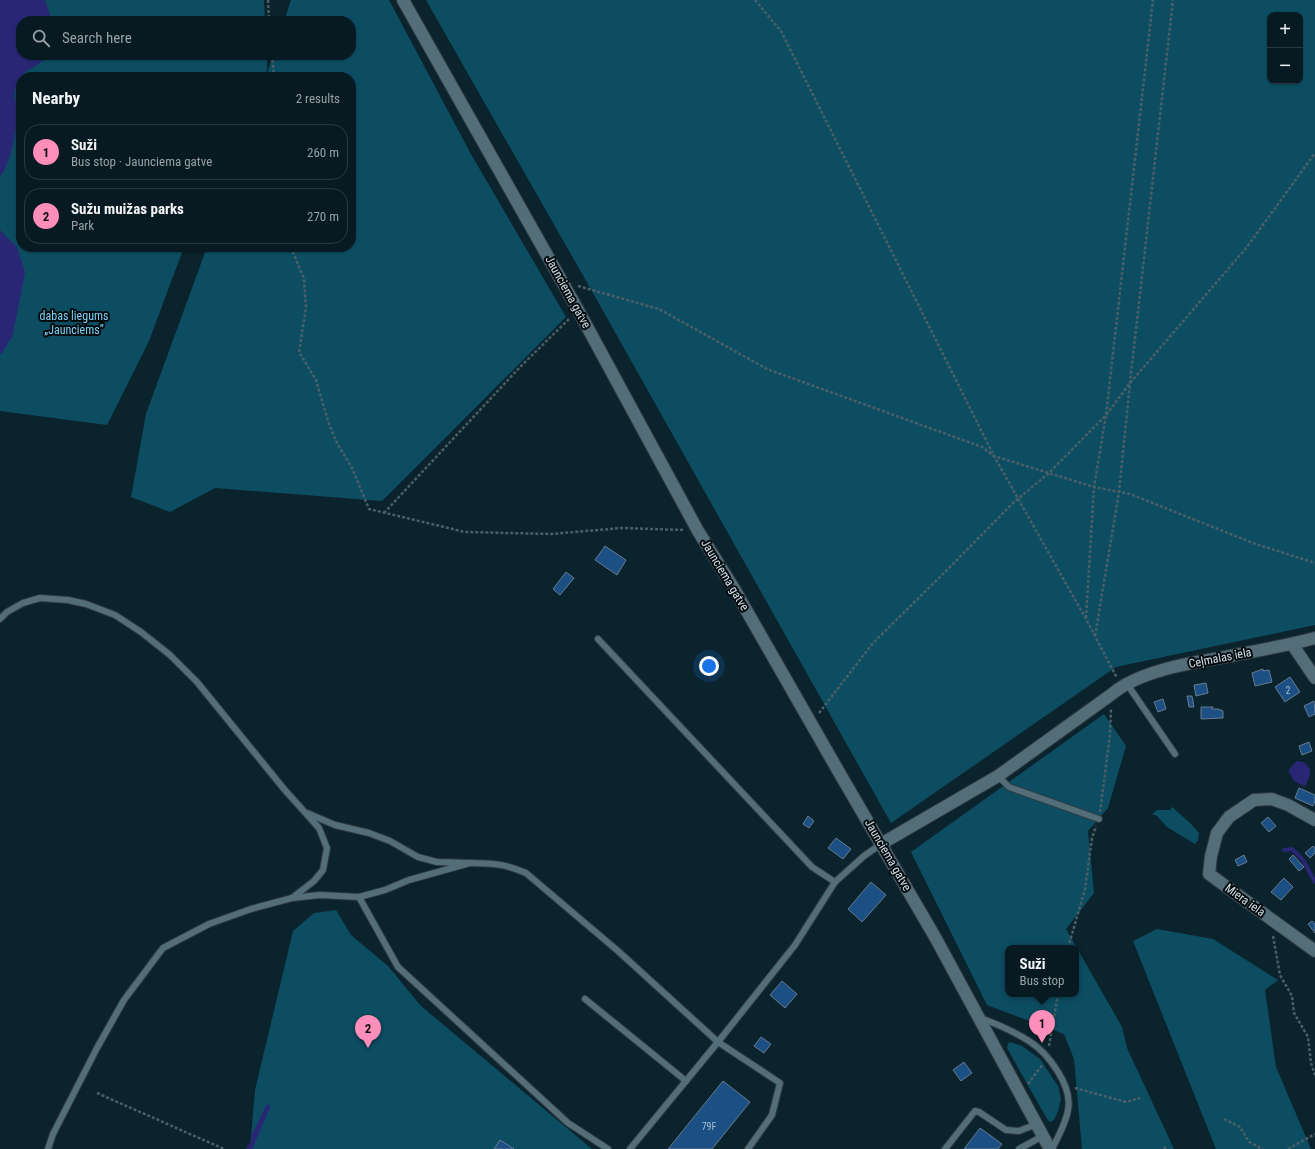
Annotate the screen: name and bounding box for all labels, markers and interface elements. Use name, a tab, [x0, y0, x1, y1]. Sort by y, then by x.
map controls	[1267, 12, 1303, 84]
button: +	[1267, 12, 1303, 48]
search box	[16, 16, 356, 60]
icon: search	[30, 27, 52, 49]
text: Search here	[62, 29, 132, 47]
button: −	[1267, 48, 1303, 84]
text: Nearby	[32, 88, 80, 108]
text: 2 results	[296, 91, 340, 106]
text: Suži	[71, 136, 97, 154]
text: 1	[43, 145, 49, 160]
text: 260 m	[307, 145, 339, 160]
text: Bus stop · Jaunciema gatve	[71, 154, 212, 169]
text: Sužu muižas parks	[71, 200, 184, 218]
text: 2	[43, 209, 49, 224]
text: 270 m	[307, 209, 339, 224]
text: Park	[71, 218, 94, 233]
street label: Jaunciema gatve	[542, 253, 594, 331]
park label: dabas liegums „Jaunciems”	[40, 309, 108, 337]
street label: Jaunciema gatve	[698, 537, 752, 613]
street label: Ceļmalas iela	[1187, 645, 1253, 672]
your location	[699, 656, 719, 676]
house number: 2	[1286, 685, 1291, 696]
street label: Jaunciema gatve	[862, 817, 914, 894]
street label: Miera iela	[1222, 881, 1268, 919]
popup	[1005, 945, 1079, 997]
text: Suži	[1020, 955, 1046, 973]
text: Bus stop	[1020, 973, 1064, 988]
pin: 1	[1029, 1010, 1055, 1043]
pin: 2	[355, 1015, 381, 1048]
house number: 79F	[702, 1121, 717, 1132]

